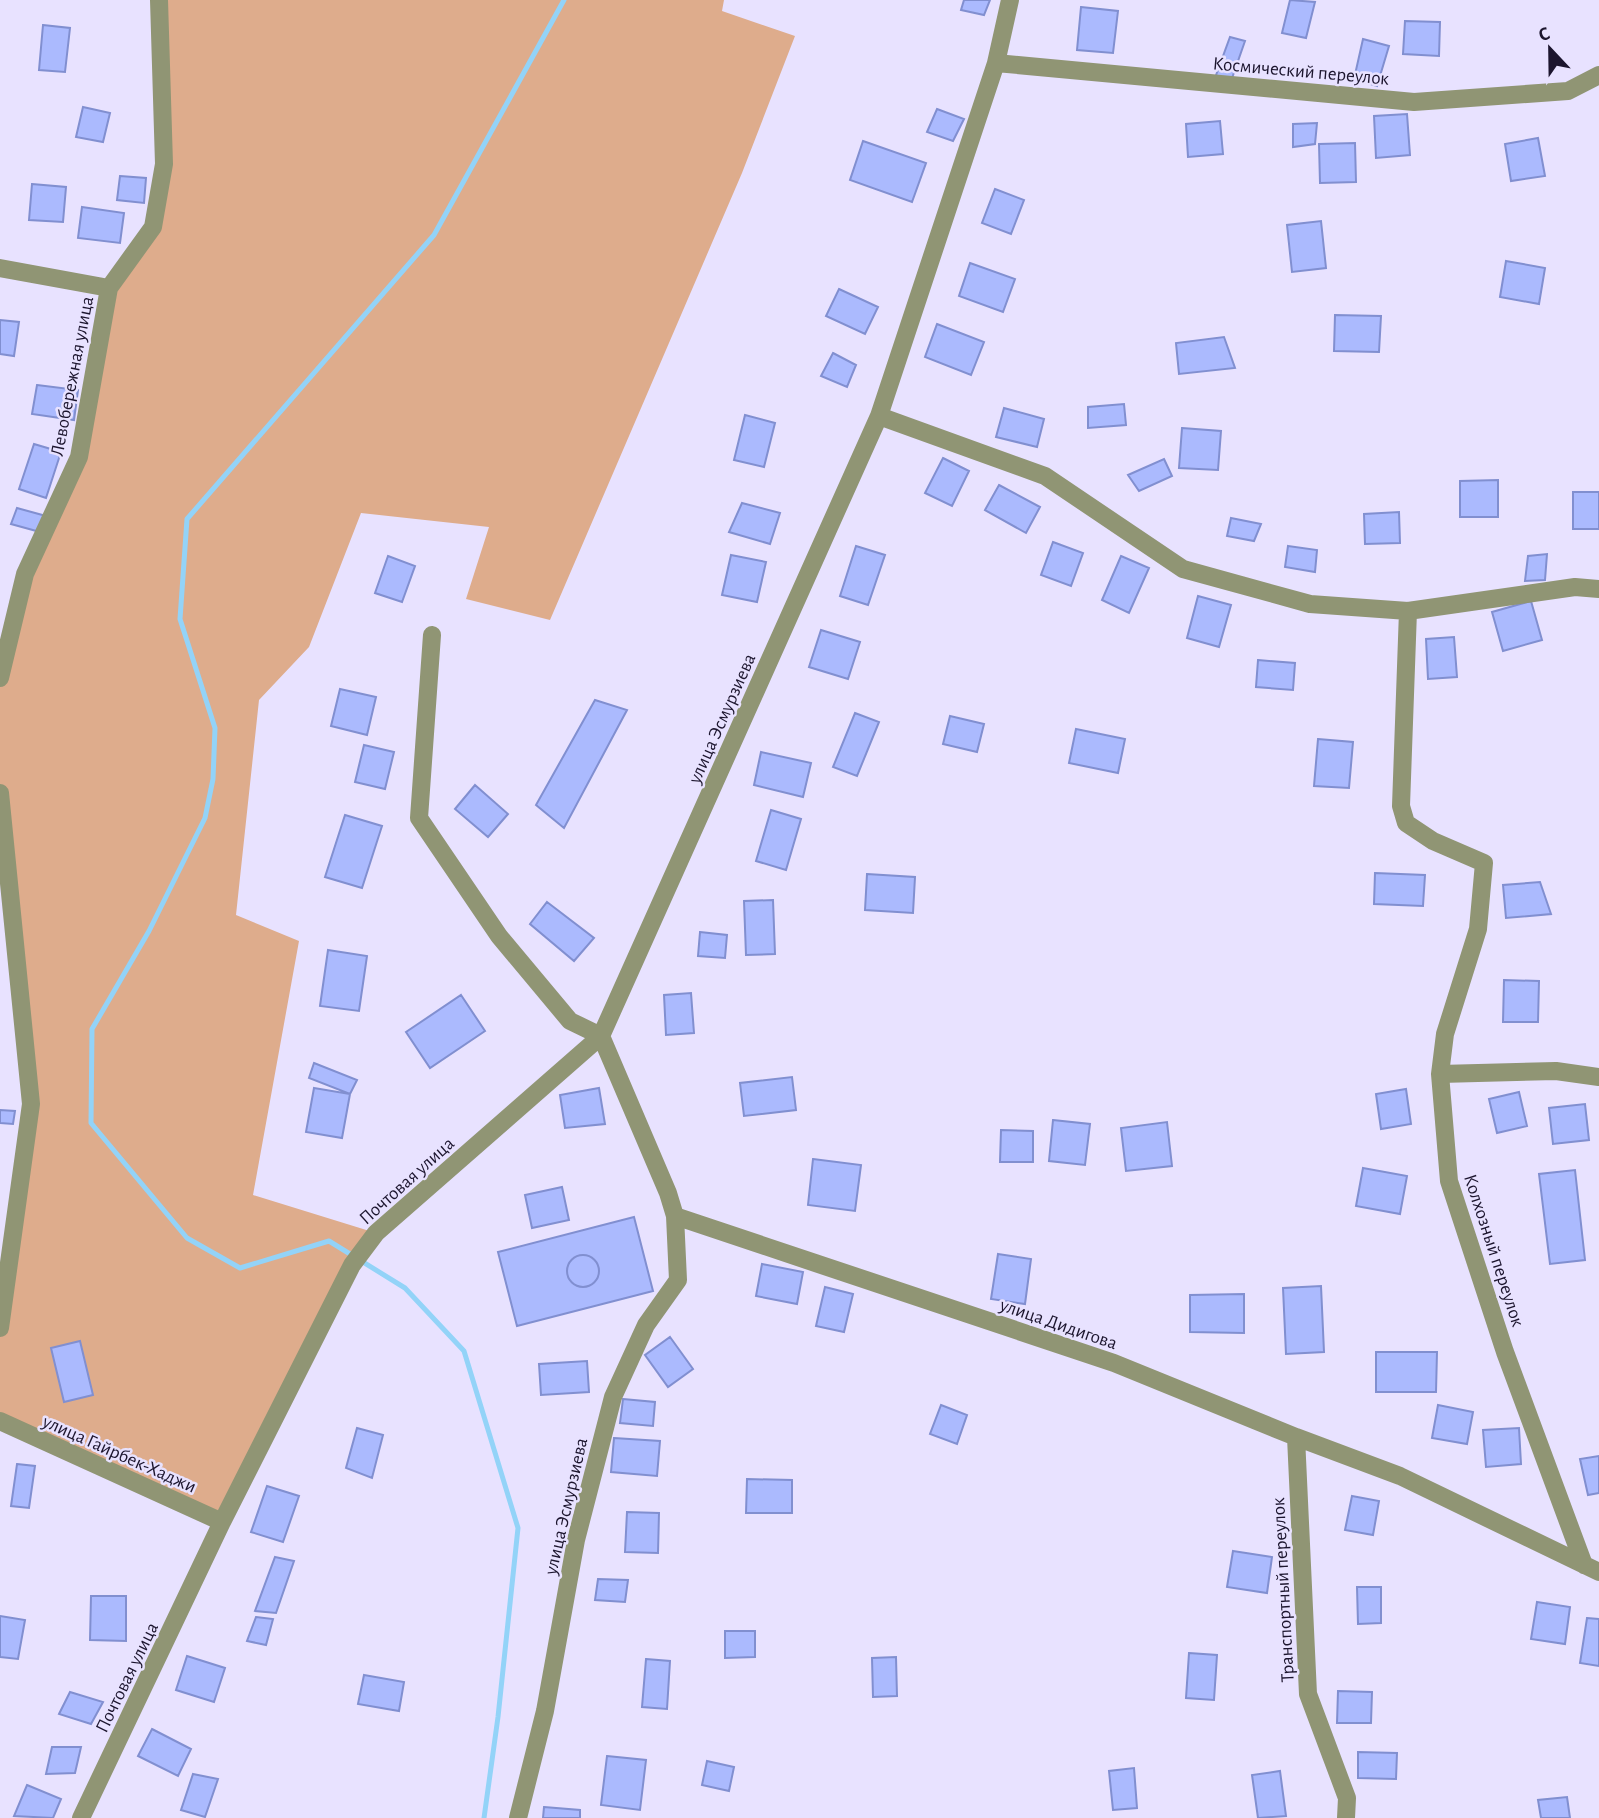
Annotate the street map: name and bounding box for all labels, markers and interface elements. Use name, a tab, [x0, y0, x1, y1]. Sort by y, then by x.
north arrow	[1515, 14, 1585, 84]
text: С	[1536, 24, 1553, 45]
street label: Космический переулок	[1212, 54, 1390, 89]
street label: Левобережная улица	[48, 294, 97, 458]
street label: улица Эсмурзиева	[685, 651, 760, 787]
street label: Почтовая улица	[356, 1134, 458, 1228]
street label: Колхозный переулок	[1460, 1172, 1527, 1329]
street label: улица Дидигова	[997, 1295, 1120, 1353]
street label: улица Гайрбек-Хаджи	[39, 1412, 199, 1497]
street label: улица Эсмурзиева	[541, 1436, 592, 1578]
street label: Транспортный переулок	[1269, 1497, 1298, 1683]
street label: Почтовая улица	[92, 1619, 162, 1736]

